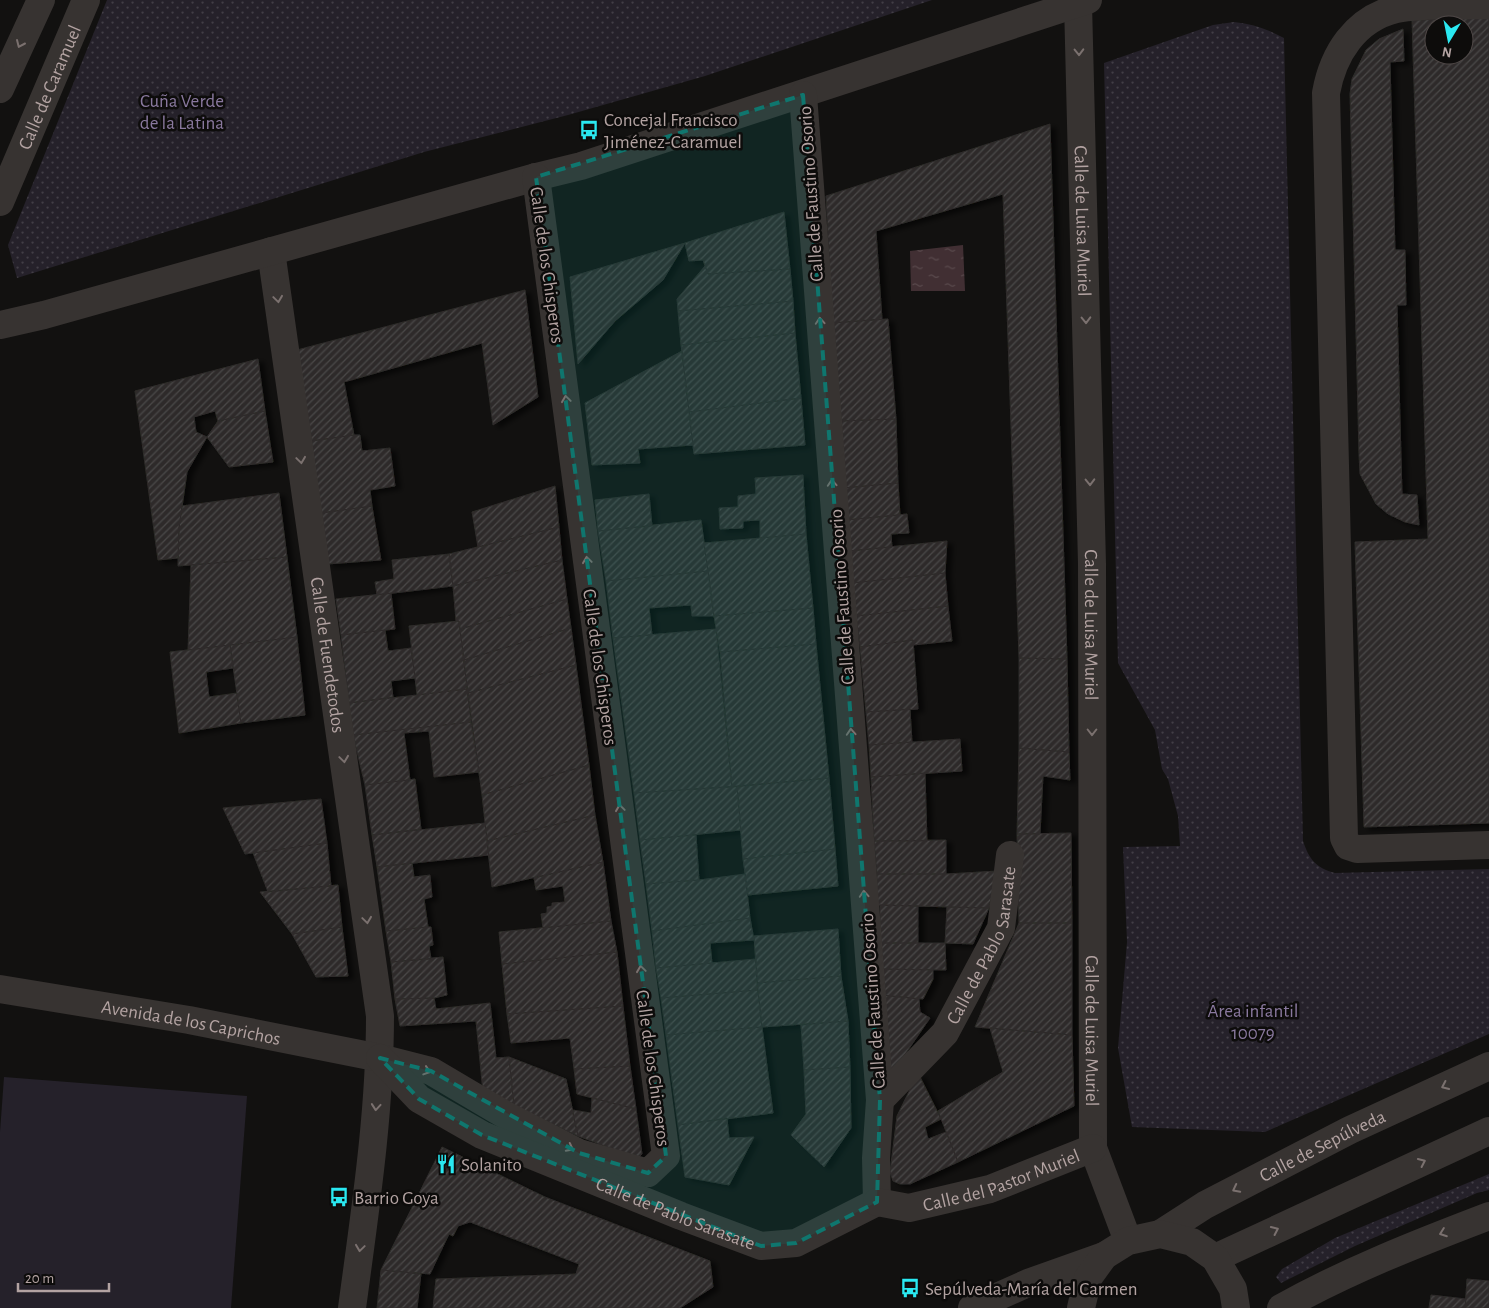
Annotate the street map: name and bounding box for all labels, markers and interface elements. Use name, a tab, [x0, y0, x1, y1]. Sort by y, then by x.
north arrow	[1424, 15, 1474, 65]
street label: Calle de Caramuel	[16, 23, 85, 153]
one-way arrow	[16, 39, 27, 48]
text: N	[1441, 44, 1453, 60]
one-way arrow	[1074, 48, 1084, 56]
park label: Cuña Verde de la Latina	[140, 92, 224, 133]
street label: Calle de Faustino Osorio	[796, 105, 827, 282]
place label: Concejal Francisco Jiménez-Caramuel	[604, 111, 742, 152]
bus stop icon: Concejal Francisco Jiménez-Caramuel	[578, 119, 600, 141]
street label: Calle de Luisa Muriel	[1071, 145, 1093, 297]
street label: Calle de los Chisperos	[526, 186, 567, 345]
one-way arrow	[272, 295, 282, 303]
one-way arrow	[1080, 316, 1091, 324]
one-way arrow	[815, 317, 826, 325]
one-way arrow	[561, 395, 572, 403]
one-way arrow	[295, 455, 305, 464]
one-way arrow	[1085, 478, 1095, 486]
one-way arrow	[827, 479, 838, 487]
street label: Calle de Faustino Osorio	[827, 508, 858, 685]
street label: Calle de Luisa Muriel	[1081, 549, 1100, 700]
one-way arrow	[582, 556, 593, 564]
street label: Calle de Fuendetodos	[307, 576, 348, 734]
street label: Calle de los Chisperos	[579, 588, 620, 747]
one-way arrow	[846, 728, 857, 736]
one-way arrow	[1087, 728, 1097, 736]
one-way arrow	[338, 755, 348, 764]
one-way arrow	[615, 804, 625, 812]
street label: Calle de Pablo Sarasate	[944, 865, 1020, 1028]
one-way arrow	[859, 890, 870, 898]
street label: Calle de Faustino Osorio	[858, 912, 889, 1089]
one-way arrow	[361, 916, 371, 924]
street label: Calle de Luisa Muriel	[1082, 955, 1101, 1106]
one-way arrow	[636, 965, 647, 973]
street label: Calle de los Chisperos	[632, 989, 673, 1148]
street label: Avenida de los Caprichos	[100, 998, 282, 1049]
park label: Área infantil 10079	[1207, 1000, 1299, 1043]
one-way arrow	[423, 1065, 431, 1075]
one-way arrow	[1441, 1080, 1450, 1091]
one-way arrow	[371, 1103, 382, 1111]
street label: Calle de Sepúlveda	[1257, 1107, 1389, 1186]
one-way arrow	[564, 1142, 573, 1152]
street label: Calle del Pastor Muriel	[921, 1146, 1083, 1215]
restaurant icon: Solanito	[435, 1153, 457, 1175]
place label: Solanito	[461, 1156, 522, 1175]
one-way arrow	[1417, 1157, 1426, 1168]
street label: Calle de Pablo Sarasate	[593, 1174, 757, 1254]
one-way arrow	[1232, 1183, 1241, 1193]
bus stop icon: Barrio Goya	[328, 1186, 350, 1208]
place label: Barrio Goya	[354, 1189, 439, 1208]
one-way arrow	[1270, 1226, 1279, 1236]
one-way arrow	[1439, 1227, 1448, 1237]
one-way arrow	[355, 1244, 366, 1252]
scale bar	[18, 1260, 109, 1292]
text: 20 m	[25, 1271, 54, 1286]
bus stop icon: Sepúlveda-María del Carmen	[899, 1277, 921, 1299]
place label: Sepúlveda-María del Carmen	[925, 1280, 1138, 1299]

